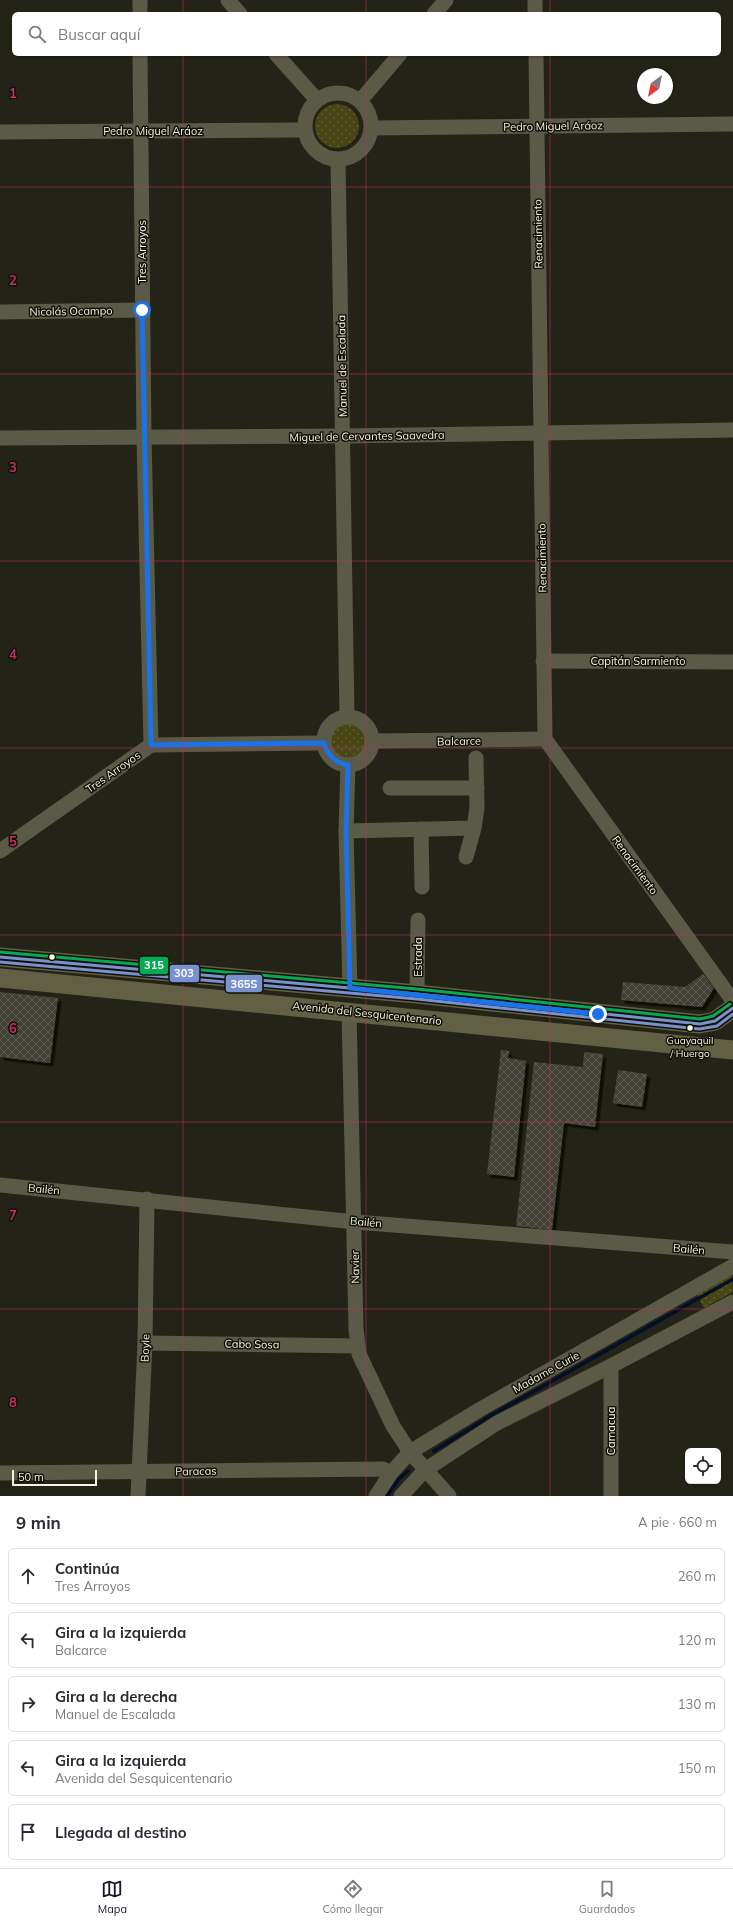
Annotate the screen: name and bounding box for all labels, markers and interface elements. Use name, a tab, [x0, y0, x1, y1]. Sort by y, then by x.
search box	[12, 12, 721, 56]
icon: search	[26, 23, 48, 45]
text: Buscar aquí	[58, 25, 140, 44]
north arrow	[637, 68, 673, 104]
text: 1	[9, 85, 17, 101]
street label: Pedro Miguel Aráoz	[503, 118, 603, 134]
street label: Pedro Miguel Aráoz	[103, 124, 203, 138]
street label: Renacimiento	[530, 199, 546, 269]
street label: Tres Arroyos	[135, 220, 149, 284]
text: 2	[9, 272, 17, 288]
route start	[133, 301, 151, 319]
street label: Nicolás Ocampo	[29, 303, 113, 319]
street label: Manuel de Escalada	[334, 315, 350, 417]
street label: Miguel de Cervantes Saavedra	[289, 428, 445, 444]
text: 3	[9, 459, 17, 475]
street label: Renacimiento	[534, 523, 550, 593]
text: 4	[9, 646, 17, 662]
street label: Capitán Sarmiento	[590, 654, 686, 668]
street label: Balcarce	[437, 734, 481, 748]
street label: Tres Arroyos	[83, 748, 143, 796]
text: 5	[9, 833, 17, 849]
street label: Renacimiento	[609, 833, 661, 897]
street label: Estrada	[411, 937, 425, 977]
unlabelled marker	[47, 952, 57, 962]
line badge: 315	[139, 956, 169, 975]
text: 315	[144, 958, 164, 972]
line badge: 303	[169, 964, 200, 983]
text: 303	[174, 966, 194, 980]
line badge: 365S	[225, 974, 263, 993]
text: 365S	[231, 977, 257, 991]
street label: Avenida del Sesquicentenario	[292, 998, 442, 1028]
route end	[589, 1005, 607, 1023]
text: 6	[9, 1020, 17, 1036]
marker: Guayaquil / Huergo	[685, 1023, 695, 1033]
place label: Guayaquil / Huergo	[667, 1034, 713, 1060]
street label: Bailén	[28, 1181, 60, 1197]
text: 7	[9, 1207, 17, 1223]
street label: Bailén	[350, 1214, 382, 1230]
street label: Bailén	[673, 1241, 705, 1257]
street label: Navier	[348, 1250, 362, 1284]
street label: Boyle	[138, 1334, 152, 1362]
street label: Cabo Sosa	[224, 1337, 280, 1351]
street label: Madame Curie	[510, 1348, 582, 1396]
text: 8	[9, 1394, 17, 1410]
street label: Camacua	[604, 1407, 618, 1455]
map controls	[685, 1448, 721, 1484]
button: locate	[685, 1448, 721, 1484]
street label: Paracas	[175, 1464, 217, 1478]
scale bar	[12, 1468, 97, 1487]
text: 50 m	[18, 1470, 44, 1484]
text: 9 min	[16, 1512, 61, 1533]
text: A pie · 660 m	[638, 1514, 717, 1530]
text: Continúa	[55, 1559, 120, 1578]
icon: ahead	[17, 1565, 39, 1587]
text: 260 m	[678, 1568, 716, 1584]
text: Tres Arroyos	[55, 1578, 130, 1594]
text: Gira a la izquierda	[55, 1623, 186, 1642]
icon: left	[17, 1629, 39, 1651]
text: 120 m	[678, 1632, 716, 1648]
text: Balcarce	[55, 1642, 107, 1658]
text: Gira a la derecha	[55, 1687, 177, 1706]
icon: right	[17, 1693, 39, 1715]
text: 130 m	[678, 1696, 716, 1712]
text: Manuel de Escalada	[55, 1706, 176, 1722]
text: Gira a la izquierda	[55, 1751, 186, 1770]
icon: left	[17, 1757, 39, 1779]
text: 150 m	[678, 1760, 716, 1776]
text: Avenida del Sesquicentenario	[55, 1770, 232, 1786]
icon: arrive	[17, 1821, 39, 1843]
text: Llegada al destino	[55, 1823, 187, 1842]
tab: Mapa	[98, 1878, 127, 1916]
tab: Cómo llegar	[323, 1878, 383, 1916]
tab: Guardados	[579, 1878, 635, 1916]

